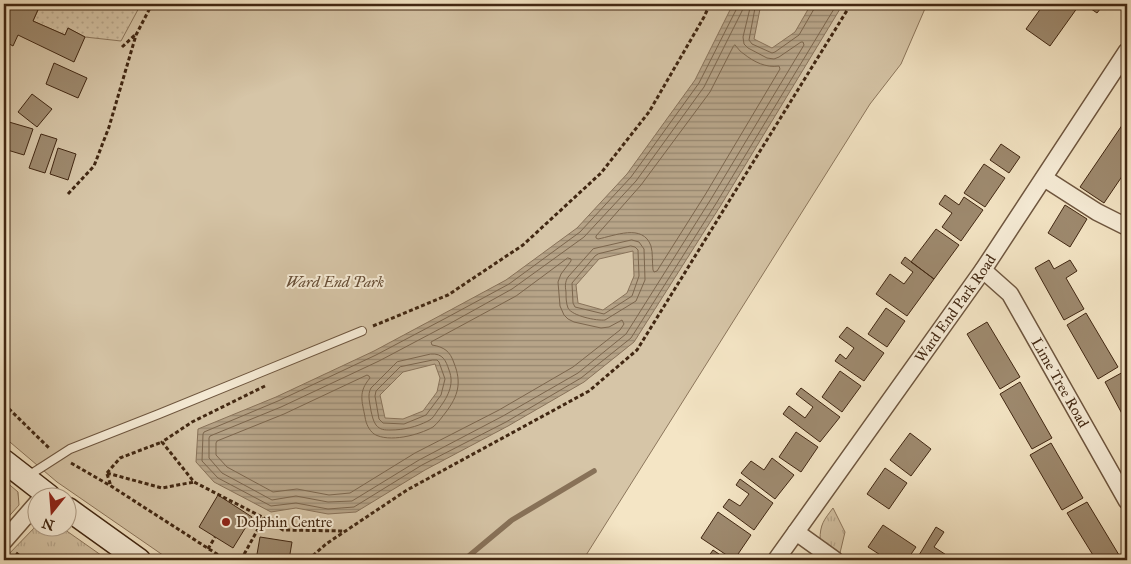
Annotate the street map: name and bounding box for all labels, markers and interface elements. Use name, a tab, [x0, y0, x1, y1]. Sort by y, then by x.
street label: Ward End Park Road	[911, 251, 1000, 366]
park label: Ward End Park	[286, 273, 384, 291]
street label: Lime Tree Road	[1028, 335, 1093, 431]
north arrow	[28, 486, 78, 536]
place label: Dolphin Centre	[236, 513, 332, 531]
text: N	[40, 514, 57, 534]
marker: Dolphin Centre	[220, 516, 232, 528]

